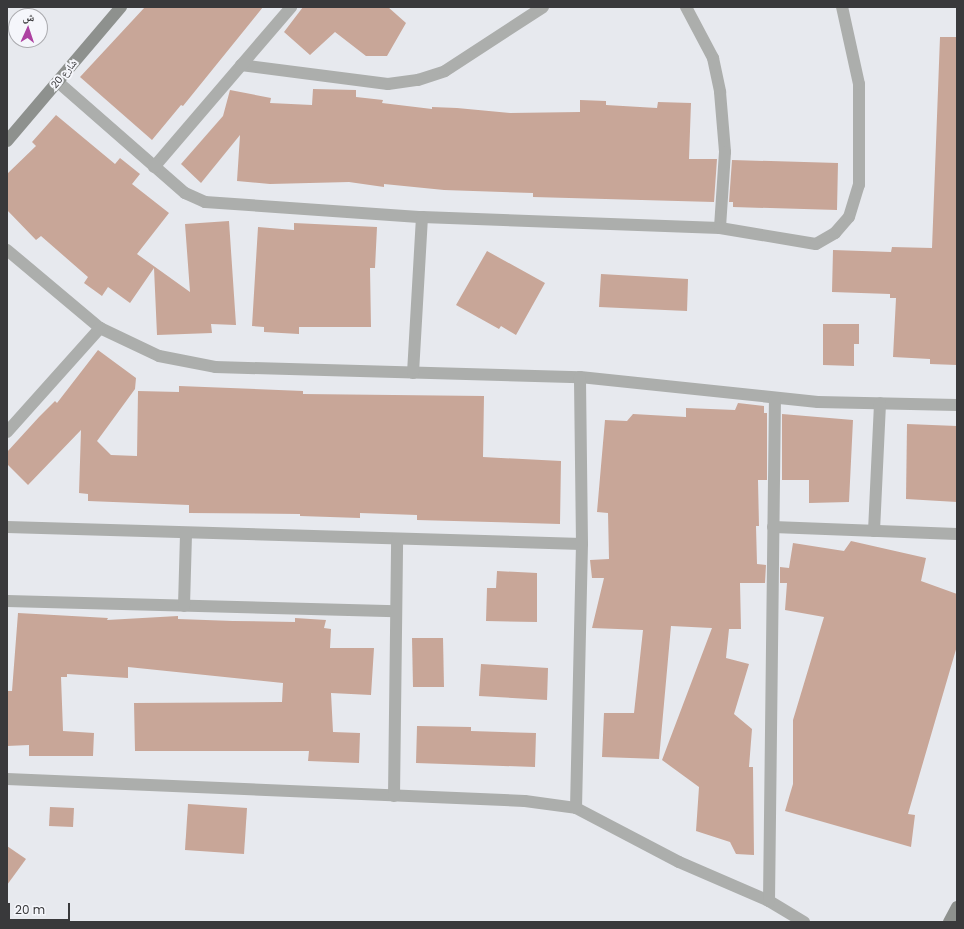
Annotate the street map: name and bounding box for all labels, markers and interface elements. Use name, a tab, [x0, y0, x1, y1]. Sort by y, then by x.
north arrow	[8, 8, 48, 48]
text: ش	[22, 9, 35, 25]
street label: شارع 20	[49, 57, 79, 91]
scale bar	[10, 895, 72, 921]
text: 20 m	[15, 901, 45, 918]

